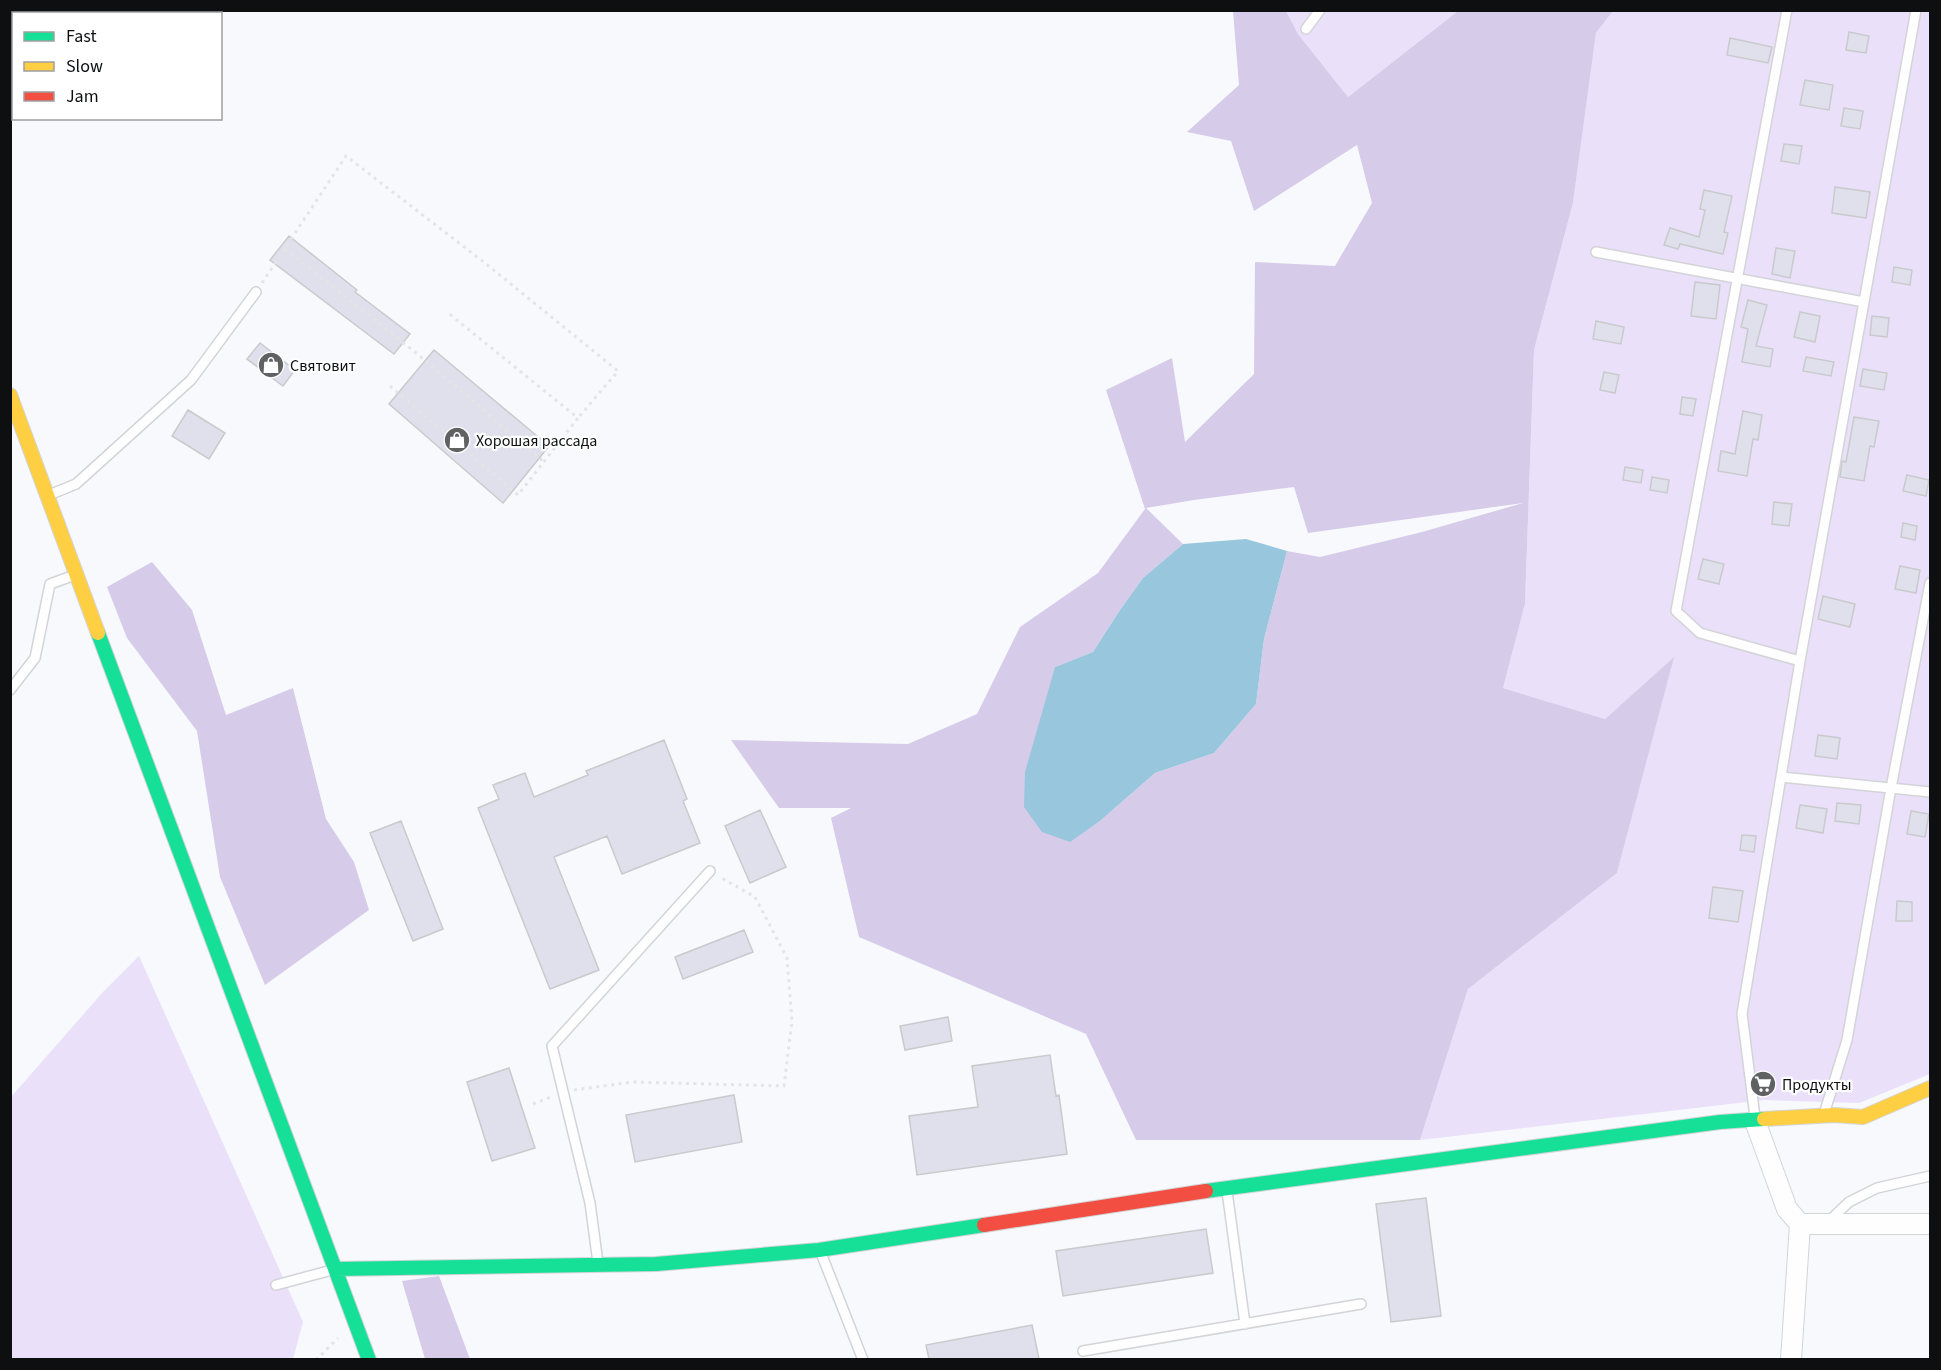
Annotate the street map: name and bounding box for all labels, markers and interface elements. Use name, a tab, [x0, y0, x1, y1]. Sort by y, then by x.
legend	[12, 12, 222, 120]
text: Fast	[66, 24, 97, 49]
text: Slow	[66, 54, 103, 79]
text: Jam	[66, 84, 99, 109]
shop icon: Святовит	[256, 350, 286, 380]
place label: Святовит	[290, 355, 356, 377]
shop icon: Хорошая рассада	[442, 425, 472, 455]
place label: Хорошая рассада	[476, 430, 597, 452]
supermarket icon: Продукты	[1748, 1069, 1778, 1099]
place label: Продукты	[1782, 1074, 1852, 1096]

